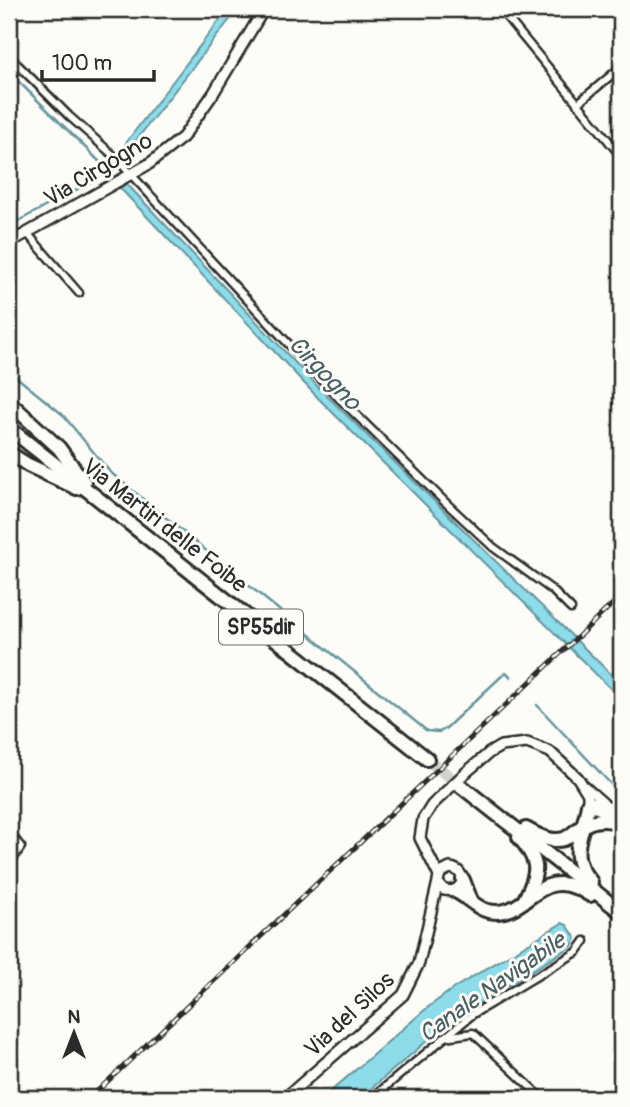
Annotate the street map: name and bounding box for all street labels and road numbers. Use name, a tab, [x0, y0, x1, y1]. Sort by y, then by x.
street label: Via Cirgogno	[39, 126, 158, 213]
street label: Via Martiri delle Foibe	[76, 452, 254, 599]
road number: SP55dir	[219, 610, 303, 644]
street label: Via del Silos	[298, 965, 400, 1063]

